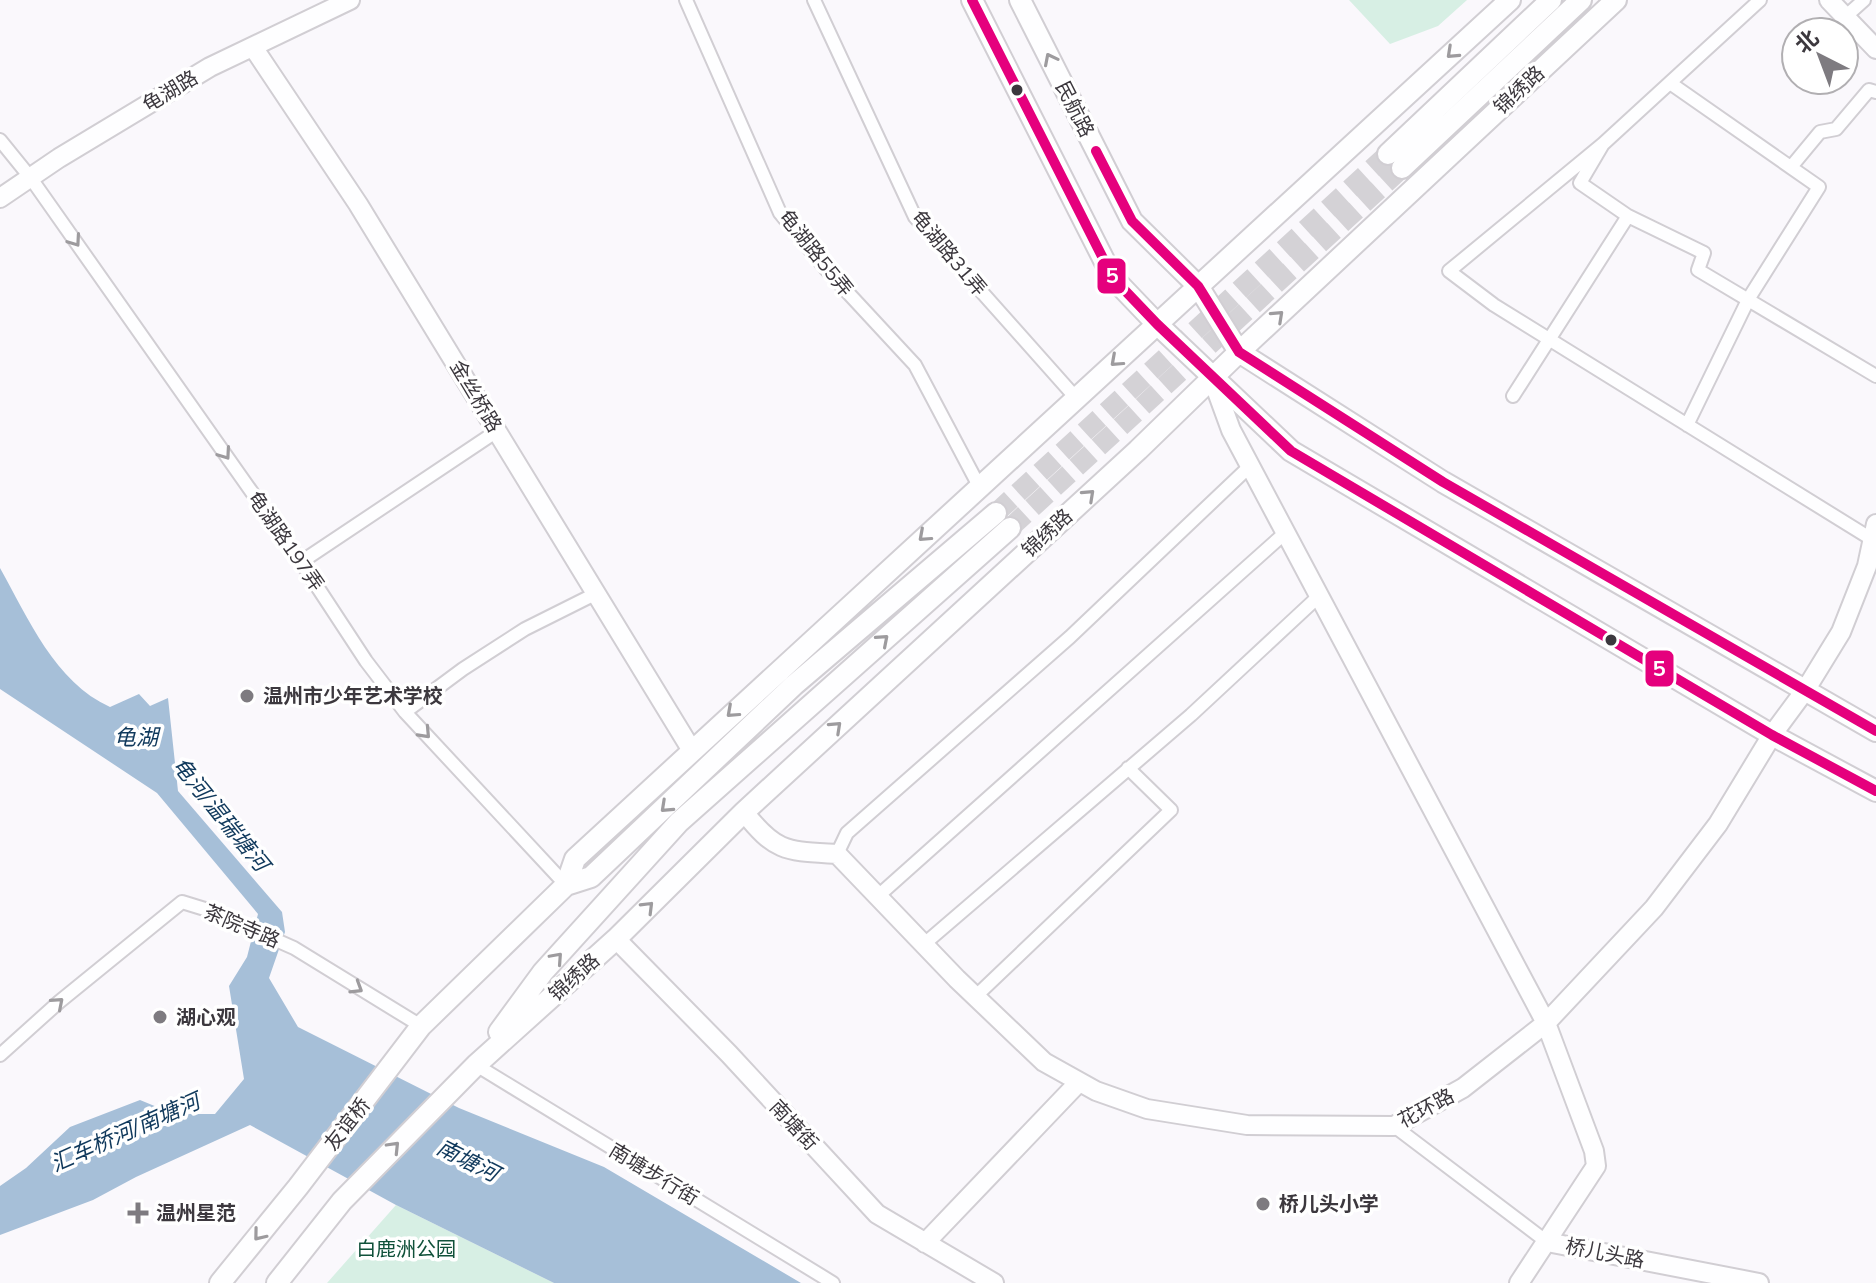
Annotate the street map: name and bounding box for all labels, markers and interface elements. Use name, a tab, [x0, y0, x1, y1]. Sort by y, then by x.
north arrow	[1780, 16, 1860, 96]
text: 北	[1789, 23, 1824, 59]
one-way arrow	[1447, 43, 1462, 57]
one-way arrow	[1044, 53, 1060, 68]
street label: 锦绣路	[1488, 60, 1549, 119]
street label: 龟湖路	[138, 64, 202, 117]
street label: 民航路	[1051, 76, 1100, 141]
unlabelled marker	[1009, 82, 1025, 98]
street label: 龟湖路55弄	[774, 204, 859, 301]
street label: 龟湖路31弄	[906, 205, 992, 301]
one-way arrow	[65, 233, 80, 247]
line badge: 5	[1096, 257, 1127, 295]
text: 5	[1105, 261, 1119, 289]
one-way arrow	[1268, 311, 1283, 325]
one-way arrow	[1111, 351, 1126, 366]
street label: 金丝桥路	[445, 355, 508, 436]
one-way arrow	[215, 445, 230, 459]
street label: 龟湖路197弄	[243, 486, 330, 595]
one-way arrow	[1080, 489, 1094, 504]
street label: 锦绣路	[1016, 503, 1077, 562]
one-way arrow	[919, 527, 934, 541]
unlabelled marker	[1603, 632, 1619, 648]
one-way arrow	[873, 635, 888, 650]
line badge: 5	[1644, 649, 1675, 688]
text: 5	[1652, 654, 1666, 682]
place label: 温州市少年艺术学校	[263, 683, 443, 708]
marker: 温州市少年艺术学校	[238, 687, 256, 705]
one-way arrow	[727, 702, 742, 716]
water label: 龟湖	[114, 723, 161, 751]
one-way arrow	[826, 723, 841, 737]
one-way arrow	[415, 724, 430, 738]
water label: 龟河/温瑞塘河	[167, 751, 278, 880]
one-way arrow	[661, 798, 675, 813]
street label: 茶院寺路	[200, 898, 284, 953]
one-way arrow	[639, 902, 653, 917]
street label: 锦绣路	[543, 947, 604, 1006]
one-way arrow	[547, 953, 562, 967]
one-way arrow	[348, 978, 363, 993]
one-way arrow	[49, 998, 64, 1013]
place label: 湖心观	[176, 1004, 236, 1029]
marker: 湖心观	[151, 1008, 169, 1026]
street label: 花环路	[1393, 1082, 1458, 1133]
water label: 汇车桥河/南塘河	[46, 1085, 208, 1177]
street label: 友谊桥	[318, 1092, 375, 1155]
street label: 南塘街	[765, 1094, 824, 1155]
water label: 南塘河	[432, 1133, 507, 1189]
street label: 南塘步行街	[605, 1137, 704, 1210]
one-way arrow	[385, 1142, 400, 1156]
place label: 桥儿头小学	[1279, 1191, 1379, 1216]
marker: 桥儿头小学	[1254, 1195, 1272, 1213]
place label: 温州星范	[156, 1200, 236, 1225]
marker: 温州星范	[127, 1202, 149, 1224]
one-way arrow	[254, 1226, 269, 1240]
street label: 桥儿头路	[1563, 1233, 1647, 1272]
park label: 白鹿洲公园	[356, 1236, 456, 1261]

